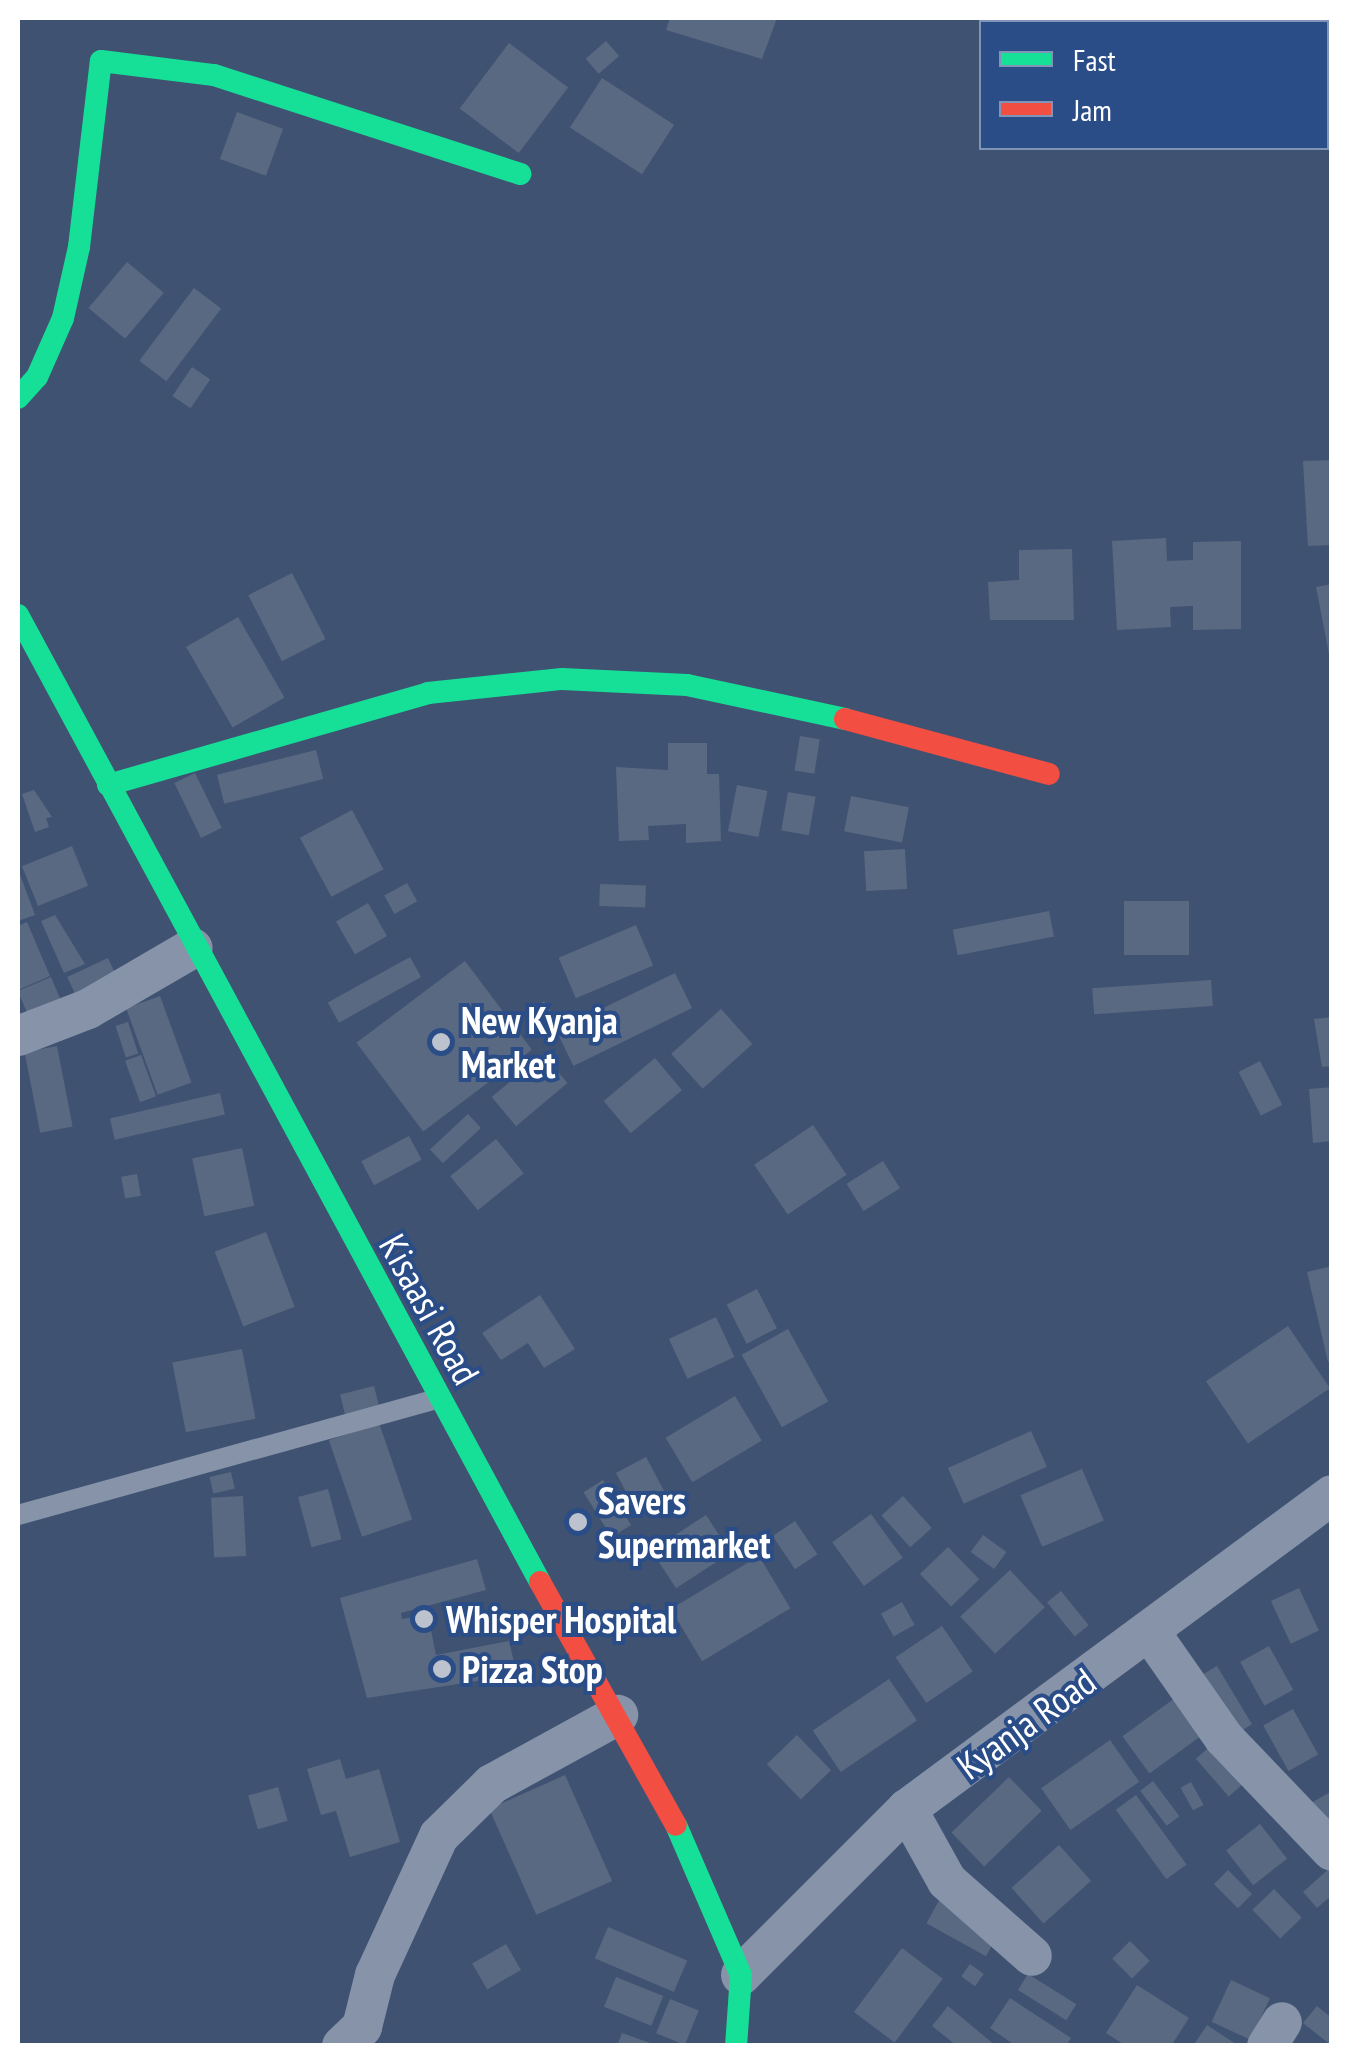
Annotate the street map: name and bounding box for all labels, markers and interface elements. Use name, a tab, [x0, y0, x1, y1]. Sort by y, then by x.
legend	[979, 20, 1329, 150]
text: Fast	[1073, 40, 1116, 79]
text: Jam	[1073, 90, 1112, 129]
place label: New Kyanja Market	[461, 997, 618, 1086]
marker: New Kyanja Market	[430, 1031, 452, 1053]
street label: Kisaasi Road	[370, 1226, 490, 1392]
place label: Savers Supermarket	[598, 1477, 771, 1566]
marker: Savers Supermarket	[567, 1511, 589, 1533]
place label: Whisper Hospital	[446, 1596, 676, 1642]
marker: Whisper Hospital	[411, 1606, 437, 1632]
place label: Pizza Stop	[462, 1646, 603, 1692]
marker: Pizza Stop	[431, 1658, 453, 1680]
street label: Kyanja Road	[948, 1658, 1104, 1788]

